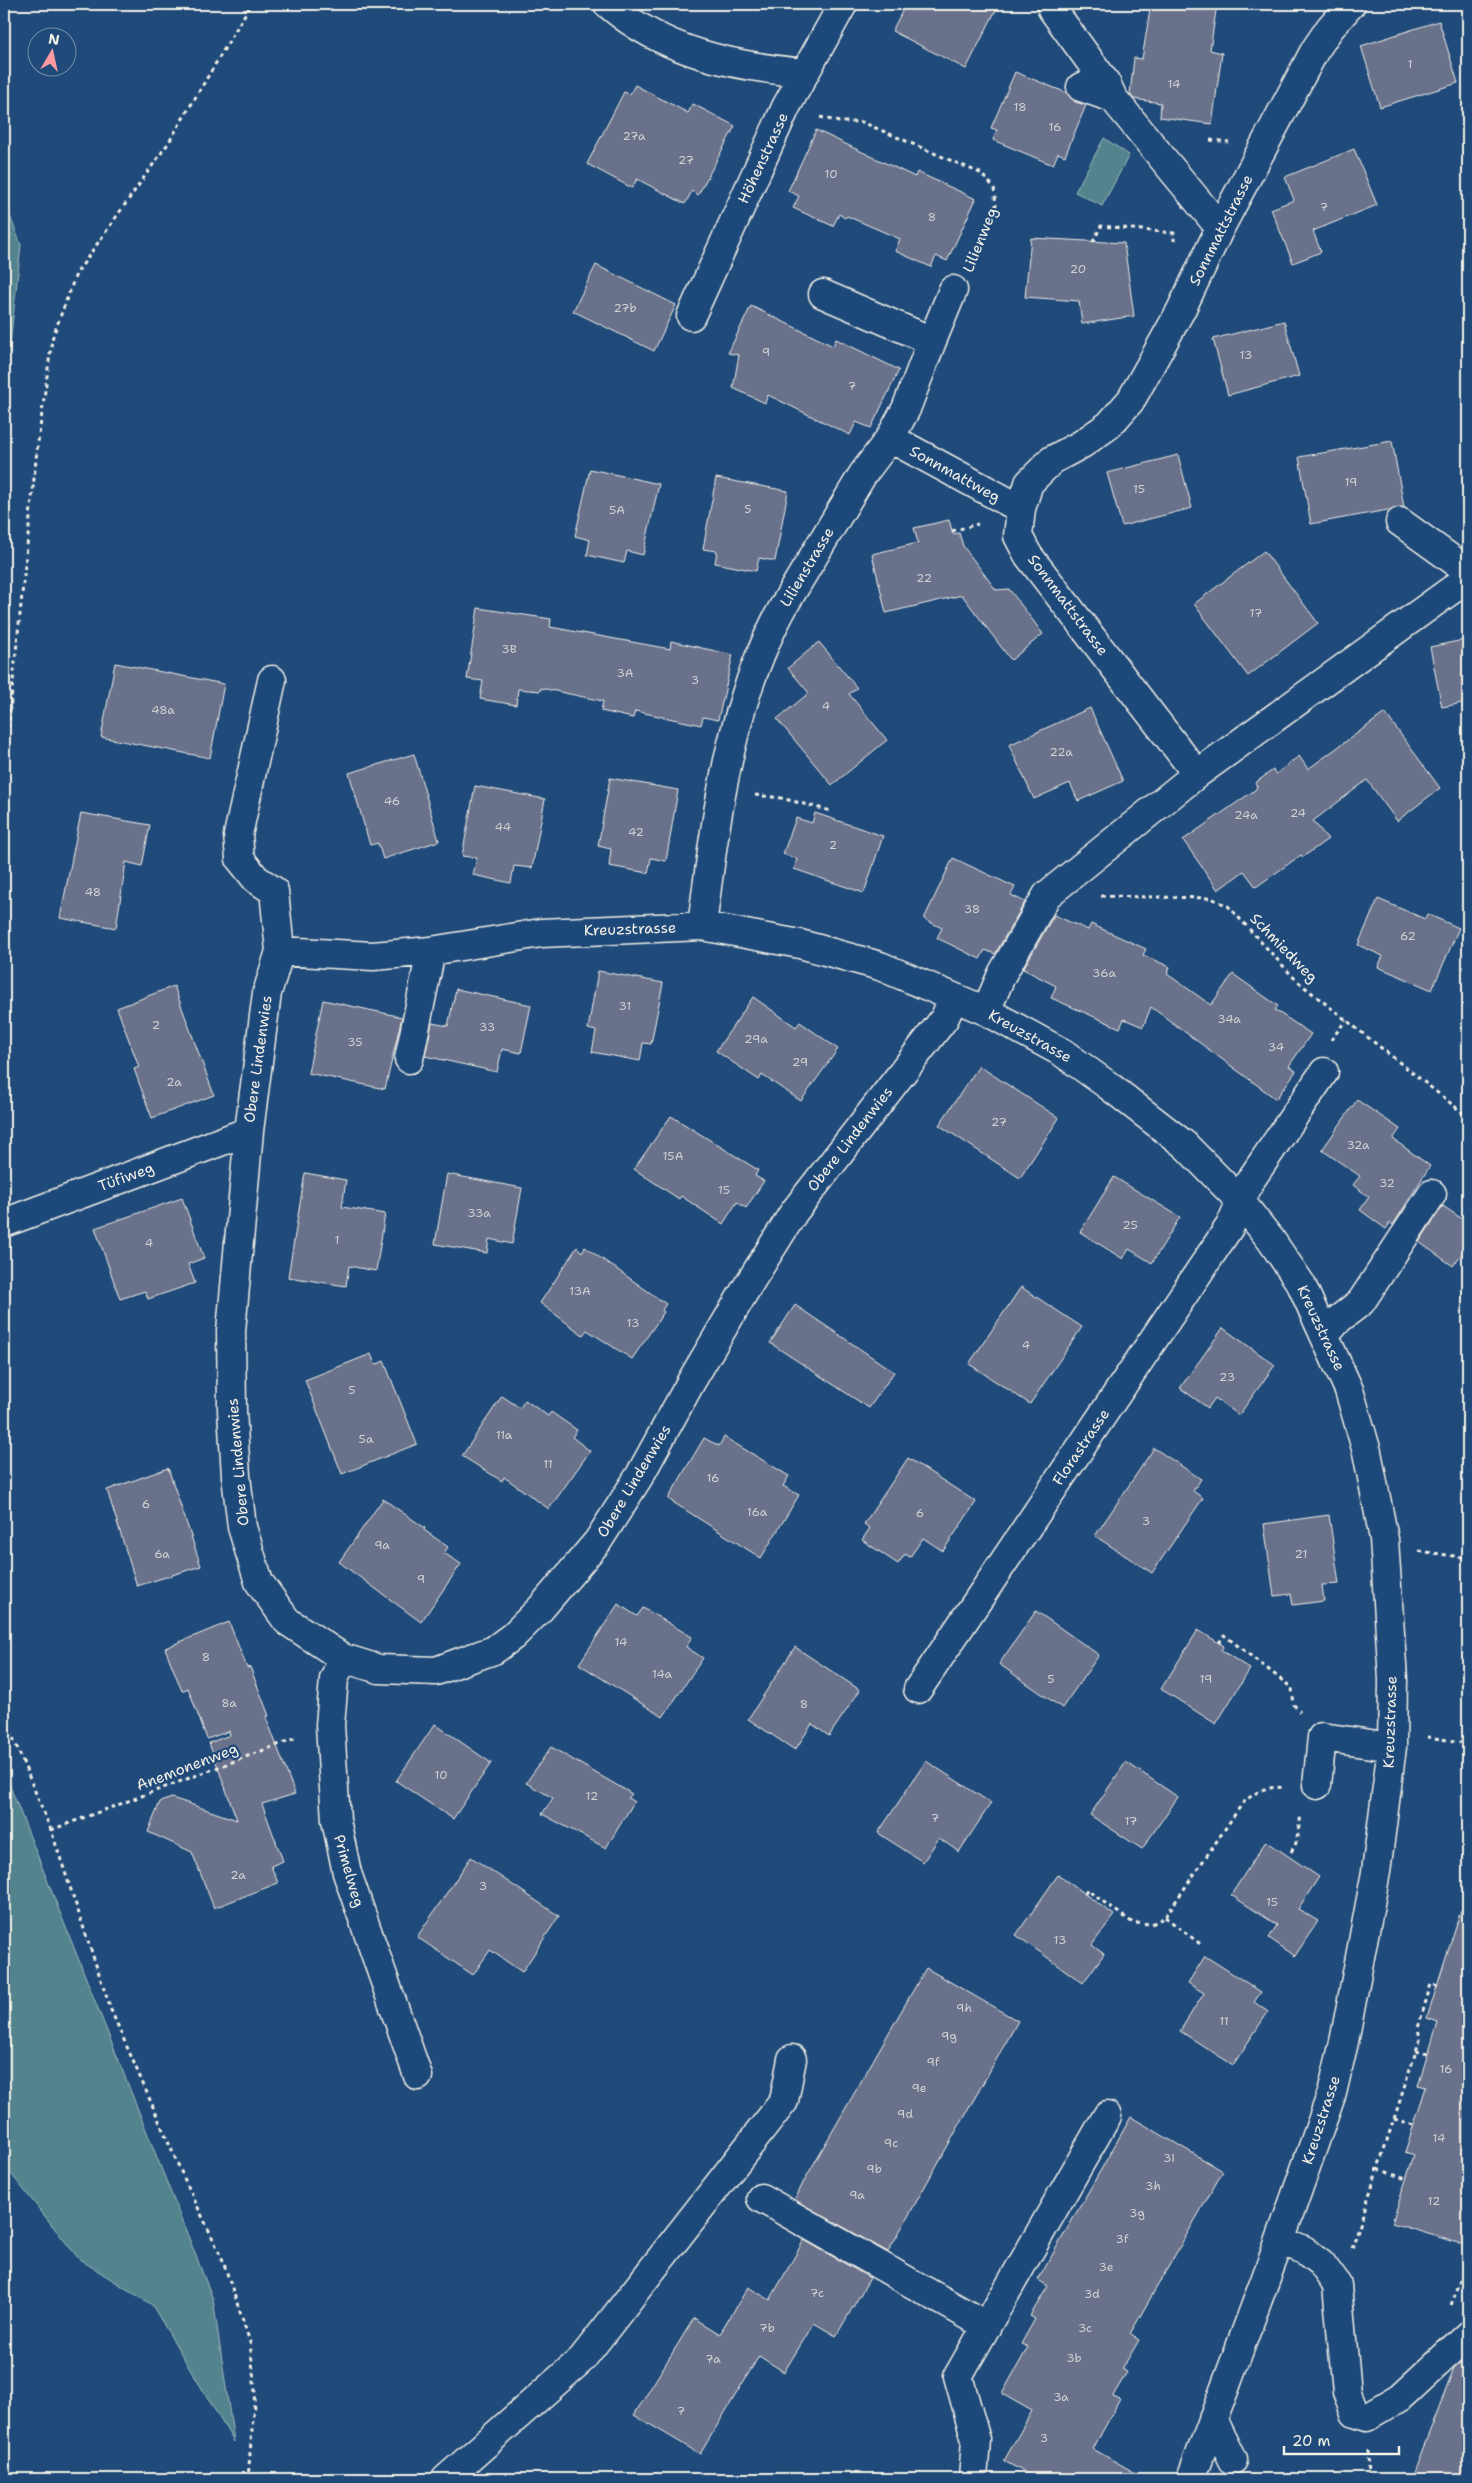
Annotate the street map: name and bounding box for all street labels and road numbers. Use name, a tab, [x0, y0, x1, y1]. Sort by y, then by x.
street label: Höhenstrasse	[733, 109, 793, 207]
street label: Sonnmattstrasse	[1184, 171, 1258, 289]
street label: Lilienweg	[958, 205, 1002, 275]
street label: Sonnmattweg	[906, 441, 1004, 507]
street label: Lilienstrasse	[775, 523, 839, 611]
street label: Sonnmattstrasse	[1023, 550, 1113, 660]
street label: Schmiedweg	[1246, 909, 1322, 987]
street label: Kreuzstrasse	[583, 917, 677, 941]
street label: Obere Lindenwies	[239, 994, 277, 1124]
street label: Kreuzstrasse	[985, 1005, 1075, 1067]
street label: Obere Lindenwies	[803, 1082, 897, 1196]
street label: Tüfiweg	[95, 1158, 157, 1196]
street label: Kreuzstrasse	[1292, 1282, 1350, 1374]
street label: Obere Lindenwies	[222, 1397, 254, 1527]
street label: Florastrasse	[1048, 1405, 1114, 1489]
street label: Obere Lindenwies	[592, 1421, 676, 1541]
street label: Kreuzstrasse	[1378, 1675, 1402, 1769]
street label: Anemonenweg	[133, 1738, 241, 1796]
street label: Primelweg	[329, 1832, 369, 1910]
street label: Kreuzstrasse	[1297, 2073, 1345, 2167]

